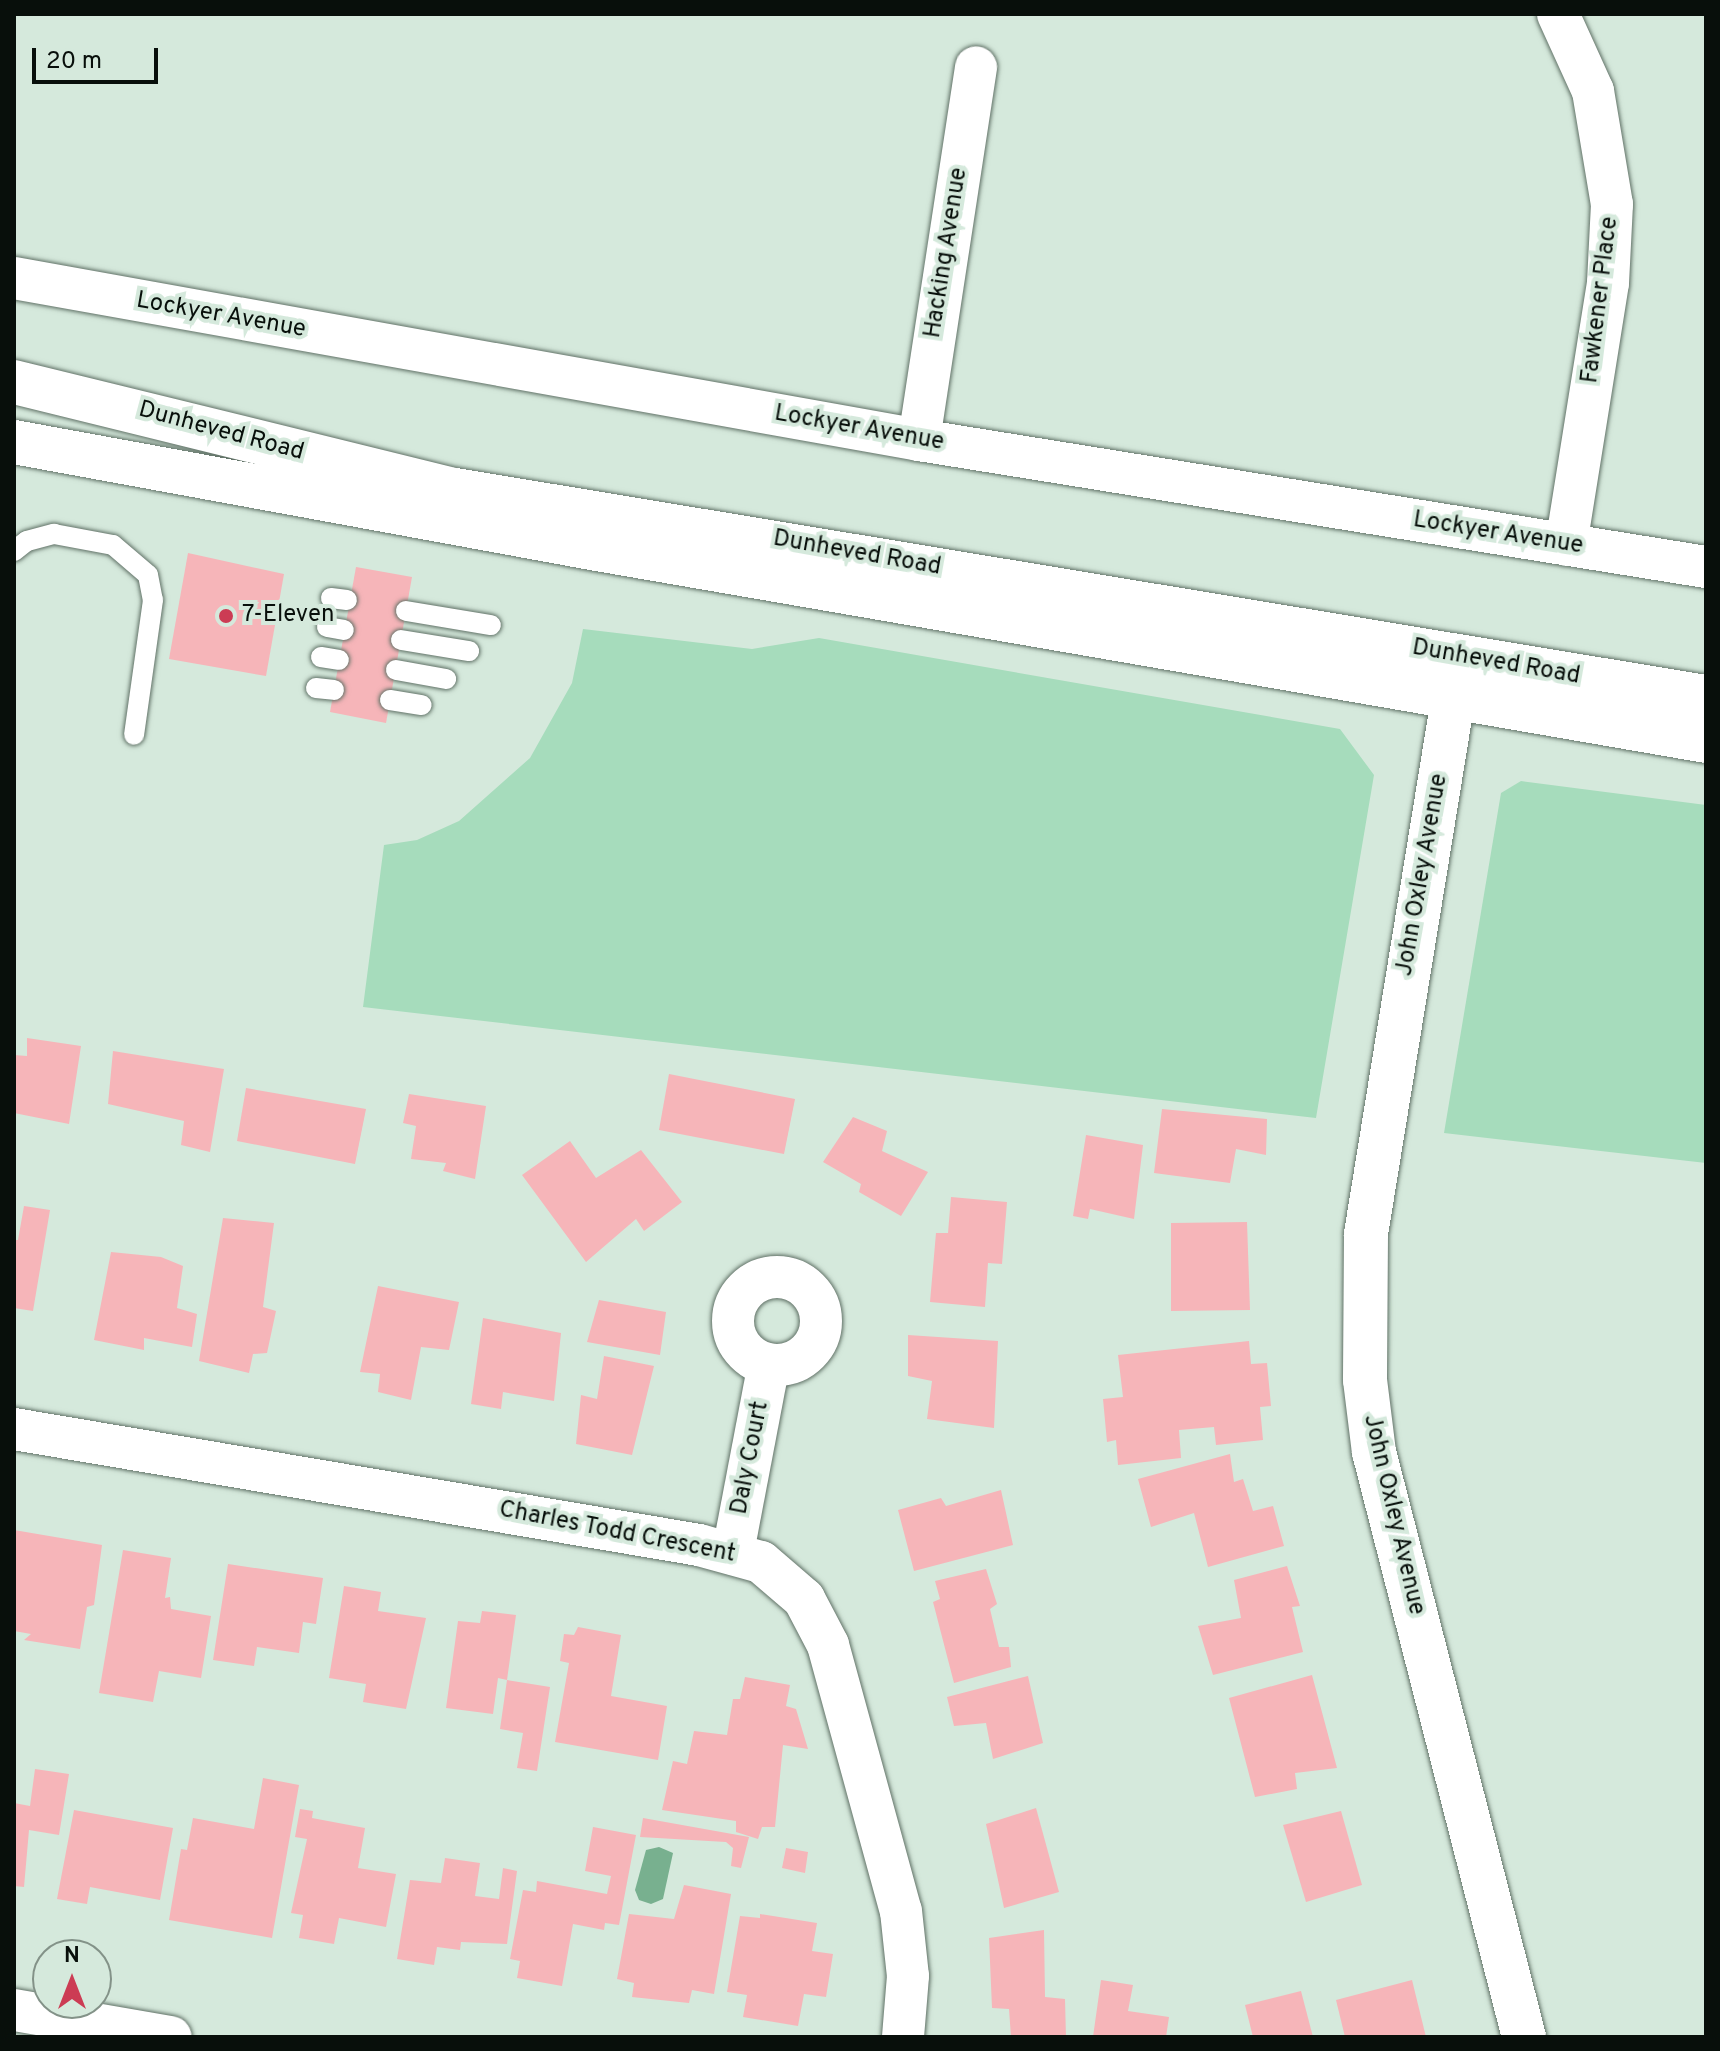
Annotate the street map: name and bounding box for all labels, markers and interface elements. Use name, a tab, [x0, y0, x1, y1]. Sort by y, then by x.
scale bar	[36, 32, 162, 82]
text: 20 m	[46, 47, 102, 77]
street label: Hacking Avenue	[919, 165, 975, 341]
street label: Fawkener Place	[1576, 215, 1626, 385]
street label: Lockyer Avenue	[134, 287, 308, 345]
street label: Dunheved Road	[135, 396, 307, 468]
street label: Lockyer Avenue	[772, 400, 946, 458]
street label: Lockyer Avenue	[1411, 506, 1585, 562]
street label: Dunheved Road	[771, 525, 943, 583]
place label: 7-Eleven	[242, 602, 335, 630]
marker: 7-Eleven	[217, 607, 235, 625]
street label: Dunheved Road	[1410, 634, 1582, 692]
street label: John Oxley Avenue	[1391, 771, 1455, 979]
street label: Daly Court	[726, 1399, 776, 1517]
street label: John Oxley Avenue	[1356, 1411, 1430, 1619]
street label: Charles Todd Crescent	[496, 1496, 738, 1570]
north arrow	[32, 1939, 112, 2019]
text: N	[64, 1943, 80, 1970]

